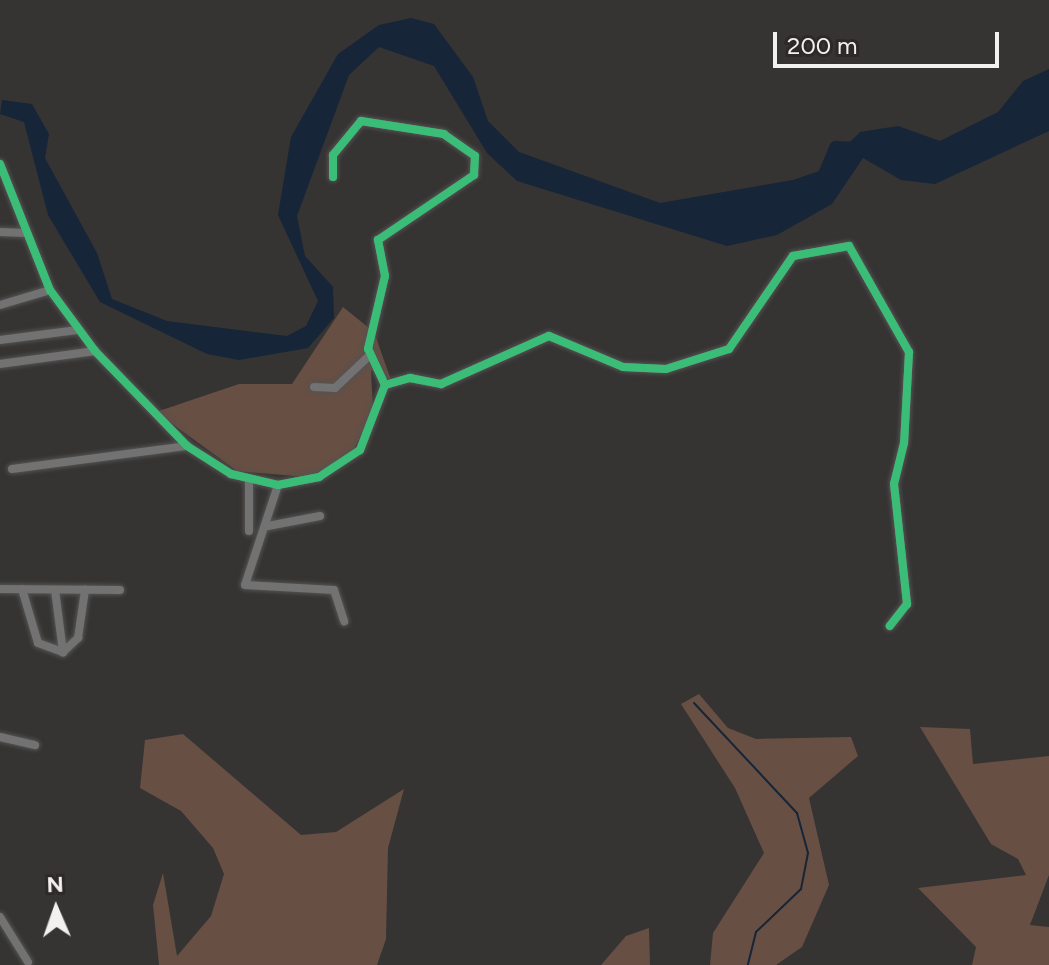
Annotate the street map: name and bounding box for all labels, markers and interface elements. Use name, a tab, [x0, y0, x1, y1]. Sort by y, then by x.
scale bar	[777, 16, 1003, 66]
text: 200 m	[787, 31, 858, 60]
north arrow	[16, 869, 96, 949]
text: N	[46, 871, 64, 898]

